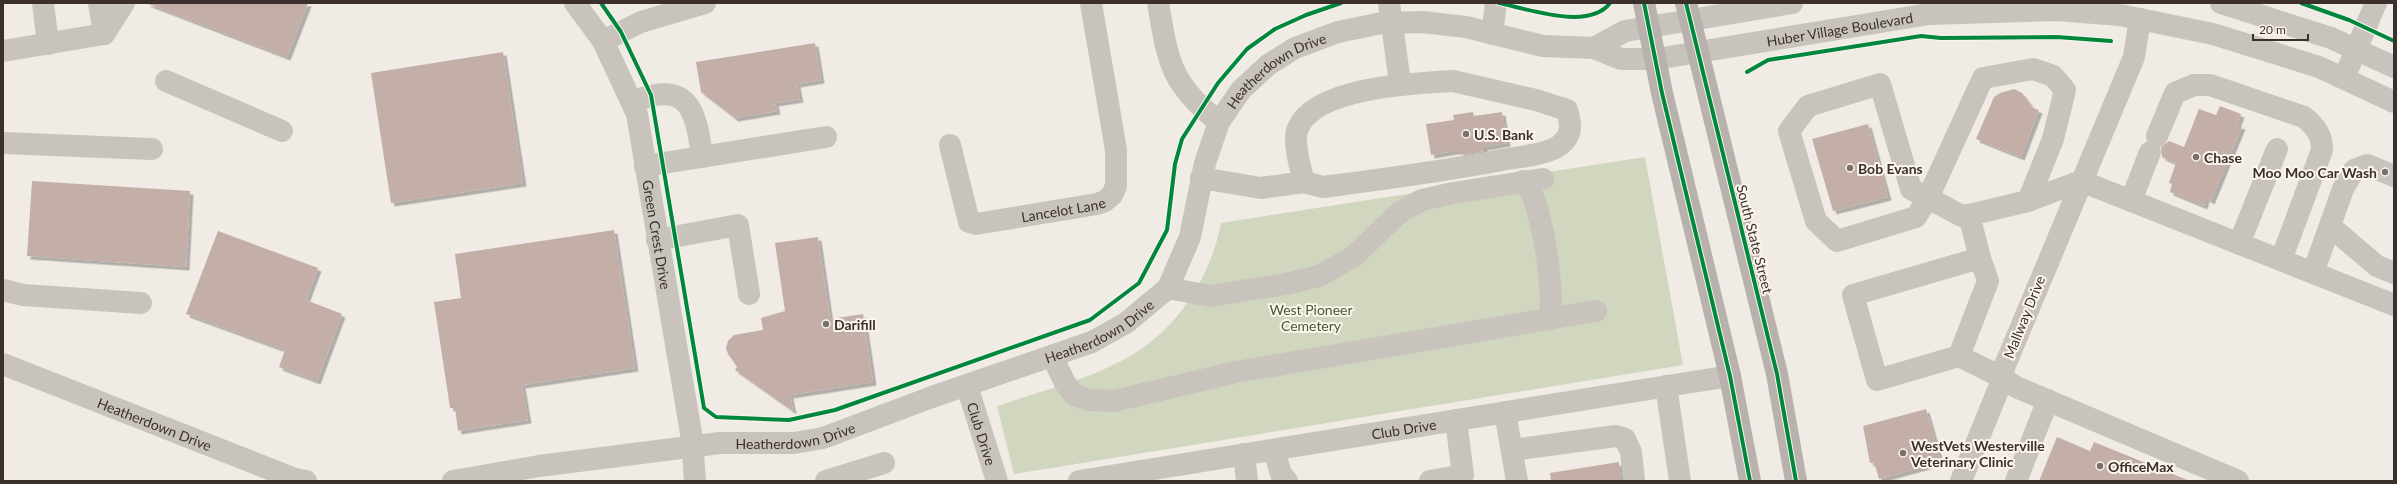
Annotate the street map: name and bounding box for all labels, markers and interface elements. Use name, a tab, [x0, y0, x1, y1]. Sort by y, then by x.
street label: Huber Village Boulevard	[1765, 8, 1914, 49]
scale bar	[2253, 16, 2308, 42]
text: 20 m	[2259, 22, 2286, 37]
street label: Heatherdown Drive	[1222, 29, 1328, 112]
place label: U.S. Bank	[1474, 126, 1534, 143]
marker: U.S. Bank	[1461, 129, 1471, 139]
place label: Chase	[2204, 149, 2242, 166]
marker: Chase	[2191, 152, 2201, 162]
place label: Bob Evans	[1858, 160, 1923, 177]
marker: Bob Evans	[1845, 163, 1855, 173]
place label: Moo Moo Car Wash	[2252, 164, 2377, 181]
marker: Moo Moo Car Wash	[2380, 167, 2390, 177]
street label: Green Crest Drive	[640, 179, 675, 291]
street label: South State Street	[1733, 183, 1777, 295]
street label: Lancelot Lane	[1020, 193, 1108, 225]
street label: Mallway Drive	[2000, 273, 2048, 361]
street label: Heatherdown Drive	[1042, 295, 1157, 366]
park label: West Pioneer Cemetery	[1269, 301, 1353, 334]
place label: Darifill	[834, 316, 876, 333]
marker: Darifill	[821, 319, 831, 329]
street label: Heatherdown Drive	[95, 394, 214, 454]
street label: Club Drive	[964, 400, 1000, 467]
street label: Club Drive	[1370, 415, 1437, 442]
street label: Heatherdown Drive	[736, 418, 857, 452]
place label: WestVets Westerville Veterinary Clinic	[1910, 437, 2045, 470]
marker: WestVets Westerville Veterinary Clinic	[1898, 448, 1908, 458]
place label: OfficeMax	[2108, 458, 2174, 475]
marker: OfficeMax	[2095, 461, 2105, 471]

